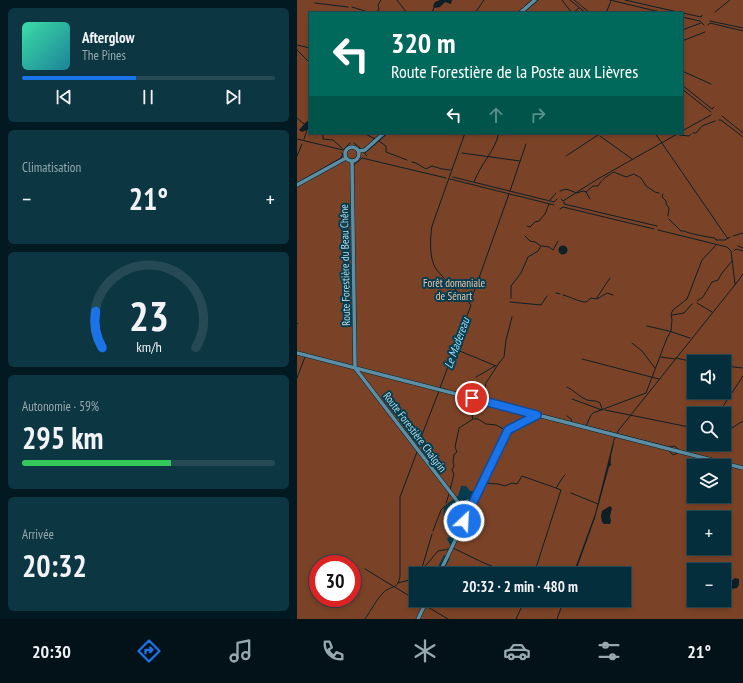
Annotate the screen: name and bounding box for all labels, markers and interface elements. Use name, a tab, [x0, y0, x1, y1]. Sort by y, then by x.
text: 320 m	[391, 24, 455, 61]
text: Afterglow	[82, 28, 134, 47]
icon: left	[325, 28, 377, 80]
text: The Pines	[82, 47, 126, 64]
text: Route Forestière de la Poste aux Lièvres	[391, 60, 638, 83]
icon: previous	[53, 86, 75, 108]
icon: pause	[137, 86, 159, 108]
icon: next	[222, 86, 244, 108]
icon: left	[443, 104, 465, 126]
icon: ahead	[485, 104, 507, 126]
icon: right	[527, 104, 549, 126]
text: Climatisation	[22, 159, 81, 176]
text: 21°	[129, 179, 168, 218]
text: −	[22, 185, 31, 213]
text: +	[266, 185, 275, 213]
street label: Route Forestière du Beau Chêne	[337, 204, 353, 326]
park label: Forêt domaniale de Sénart	[423, 276, 485, 303]
text: 23	[129, 288, 168, 341]
water label: Le Madereau	[440, 315, 473, 370]
text: km/h	[136, 336, 161, 355]
map controls	[687, 355, 731, 607]
button: sound	[687, 355, 731, 399]
pin	[455, 381, 489, 415]
icon: arrive	[461, 387, 483, 409]
street label: Route Forestière Chalgrin	[380, 389, 450, 475]
text: Autonomie · 59%	[22, 398, 99, 415]
button: search	[687, 407, 731, 451]
text: 295 km	[22, 418, 103, 457]
button: layers	[687, 459, 731, 503]
position arrow	[443, 500, 485, 542]
button: +	[687, 511, 731, 555]
text: Arrivée	[22, 526, 54, 543]
text: 20:32	[22, 546, 87, 585]
speed limit sign: 30	[309, 555, 361, 607]
button: −	[687, 563, 731, 607]
text: 20:32 · 2 min · 480 m	[462, 577, 578, 596]
icon: directions	[135, 637, 163, 665]
icon: music	[227, 637, 255, 665]
icon: phone	[319, 637, 347, 665]
icon: climate	[411, 637, 439, 665]
icon: car	[503, 637, 531, 665]
icon: filters	[595, 637, 623, 665]
text: 20:30	[32, 640, 71, 663]
text: 21°	[687, 640, 711, 663]

